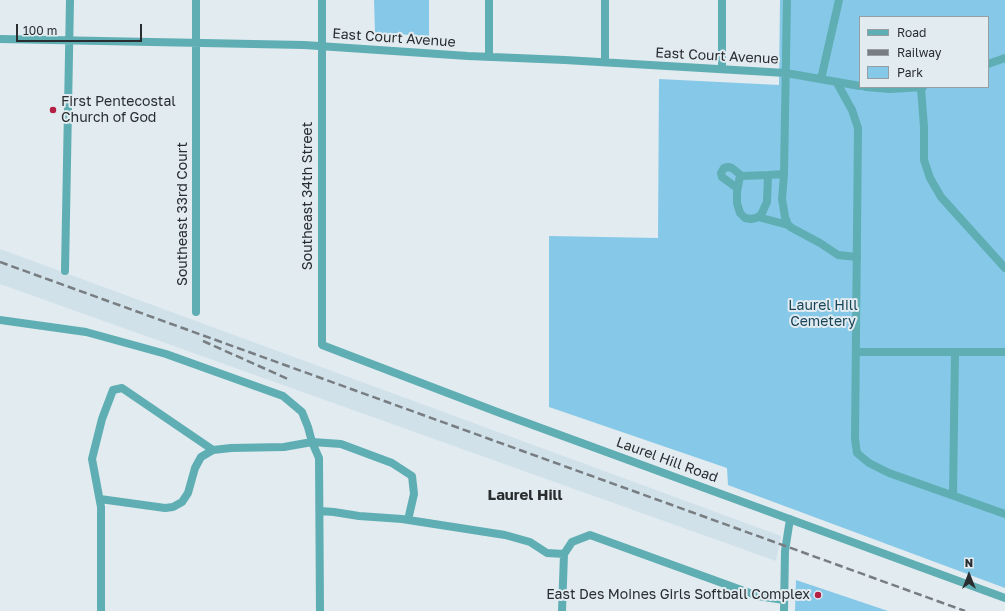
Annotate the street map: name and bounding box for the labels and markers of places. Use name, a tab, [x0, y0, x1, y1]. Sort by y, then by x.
place label: First Pentecostal Church of God	[61, 94, 176, 126]
marker: First Pentecostal Church of God	[48, 105, 58, 115]
place label: East Des Moines Girls Softball Complex	[546, 587, 810, 603]
marker: East Des Moines Girls Softball Complex	[813, 590, 823, 600]

